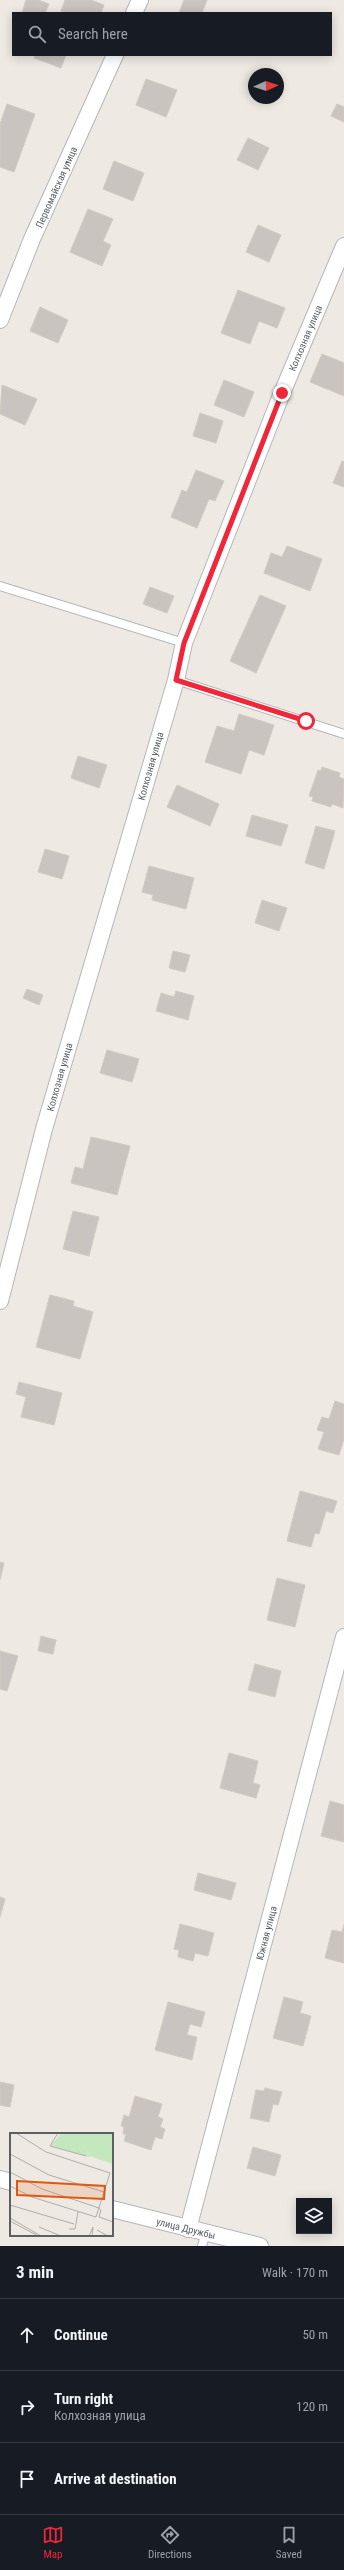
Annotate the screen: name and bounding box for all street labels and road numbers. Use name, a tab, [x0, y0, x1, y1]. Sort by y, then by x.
street label: Первомайская улица	[34, 145, 79, 230]
street label: Колхозная улица	[287, 303, 324, 373]
street label: Колхозная улица	[135, 731, 166, 802]
street label: Колхозная улица	[44, 1042, 75, 1113]
street label: Южная улица	[254, 1905, 279, 1961]
street label: улица Дружбы	[155, 2216, 217, 2241]

